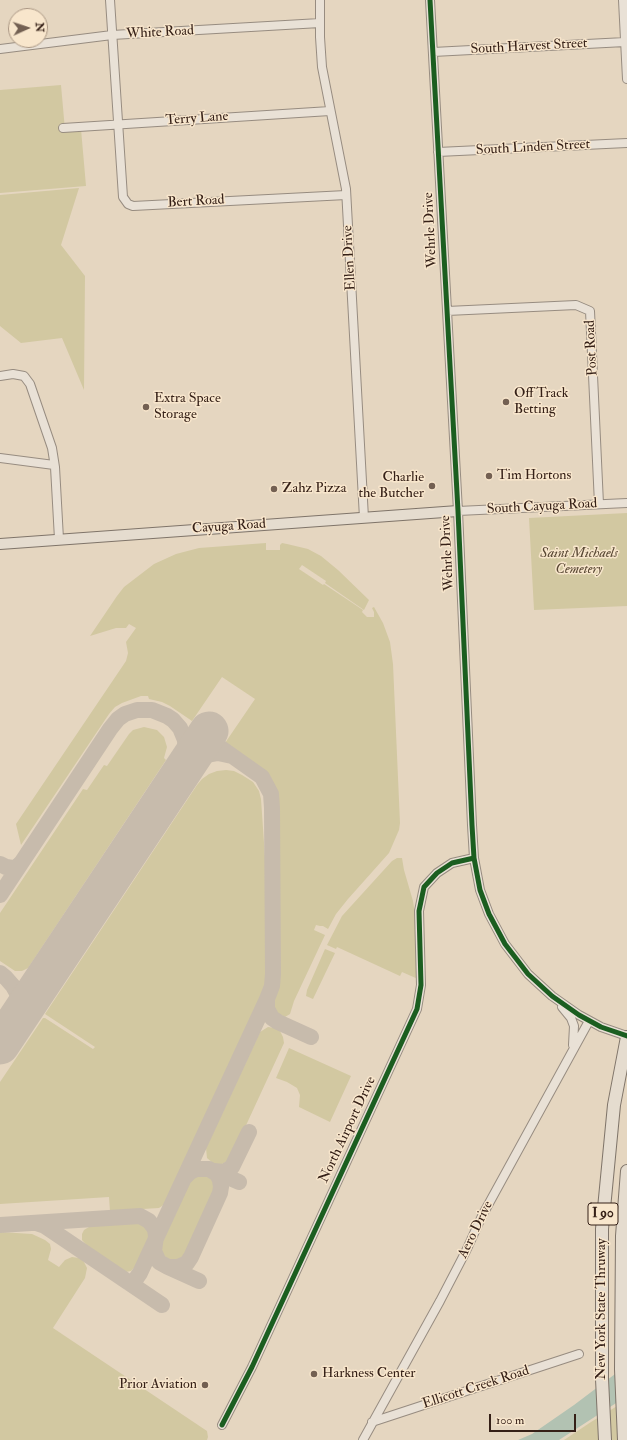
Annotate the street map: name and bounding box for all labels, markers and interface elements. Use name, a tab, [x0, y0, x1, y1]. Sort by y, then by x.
north arrow	[8, 8, 48, 48]
text: N	[33, 22, 46, 33]
street label: White Road	[126, 23, 194, 43]
street label: South Harvest Street	[470, 36, 588, 58]
street label: Terry Lane	[165, 108, 229, 130]
street label: South Linden Street	[476, 137, 590, 159]
street label: Bert Road	[167, 192, 225, 212]
street label: Wehrle Drive	[421, 192, 441, 268]
street label: Ellen Drive	[340, 225, 360, 291]
street label: Post Road	[582, 320, 602, 376]
place label: Off Track Betting	[514, 386, 569, 418]
place label: Extra Space Storage	[154, 391, 221, 424]
marker: Off Track Betting	[501, 397, 511, 407]
marker: Extra Space Storage	[141, 402, 151, 412]
place label: Tim Hortons	[497, 468, 571, 484]
place label: Charlie the Butcher	[358, 470, 424, 502]
marker: Tim Hortons	[484, 471, 494, 481]
place label: Zahz Pizza	[282, 481, 346, 497]
marker: Charlie the Butcher	[427, 481, 437, 491]
marker: Zahz Pizza	[269, 484, 279, 494]
street label: South Cayuga Road	[486, 496, 598, 518]
street label: Wehrle Drive	[438, 515, 458, 591]
street label: Cayuga Road	[191, 516, 267, 538]
park label: Saint Michaels Cemetery	[540, 546, 618, 578]
street label: North Airport Drive	[316, 1074, 380, 1186]
street label: Aero Drive	[455, 1199, 497, 1261]
road number: I 90	[588, 1203, 618, 1225]
street label: New York State Thruway	[594, 1238, 610, 1380]
street label: Ellicott Creek Road	[421, 1363, 531, 1413]
place label: Harkness Center	[322, 1366, 416, 1382]
marker: Harkness Center	[309, 1369, 319, 1379]
place label: Prior Aviation	[119, 1377, 197, 1393]
marker: Prior Aviation	[200, 1380, 210, 1390]
scale bar	[491, 1406, 578, 1432]
text: 100 m	[496, 1413, 524, 1428]

